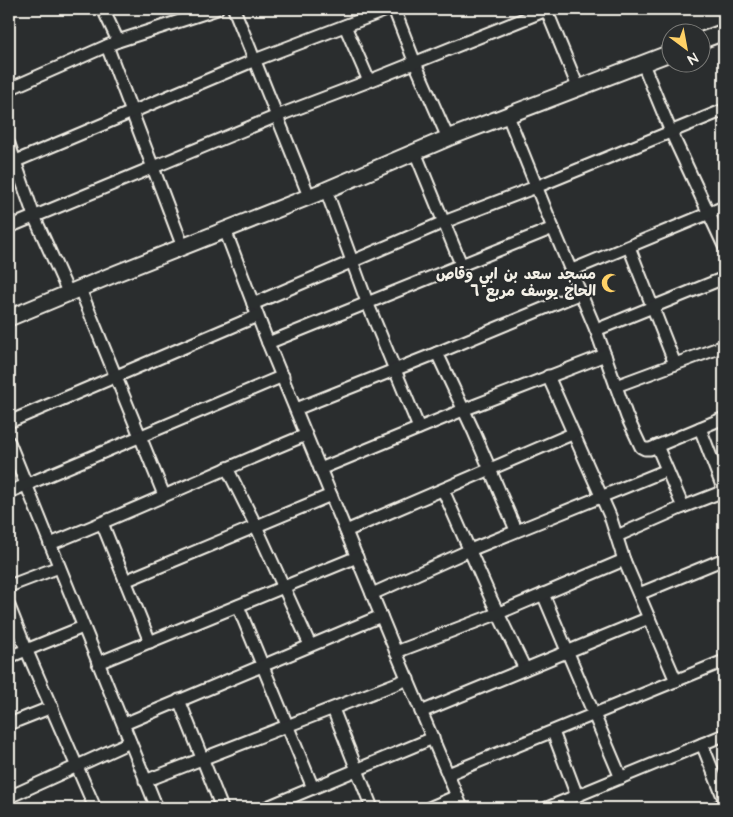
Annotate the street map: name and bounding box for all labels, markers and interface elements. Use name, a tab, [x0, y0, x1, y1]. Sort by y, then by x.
north arrow	[660, 22, 710, 72]
text: N	[683, 47, 701, 69]
place label: مسجد سعد بن ابي وقاص الحاج يوسف مربع ٦	[436, 264, 596, 302]
mosque icon: مسجد سعد بن ابي وقاص الحاج يوسف مربع ٦	[600, 272, 622, 294]

